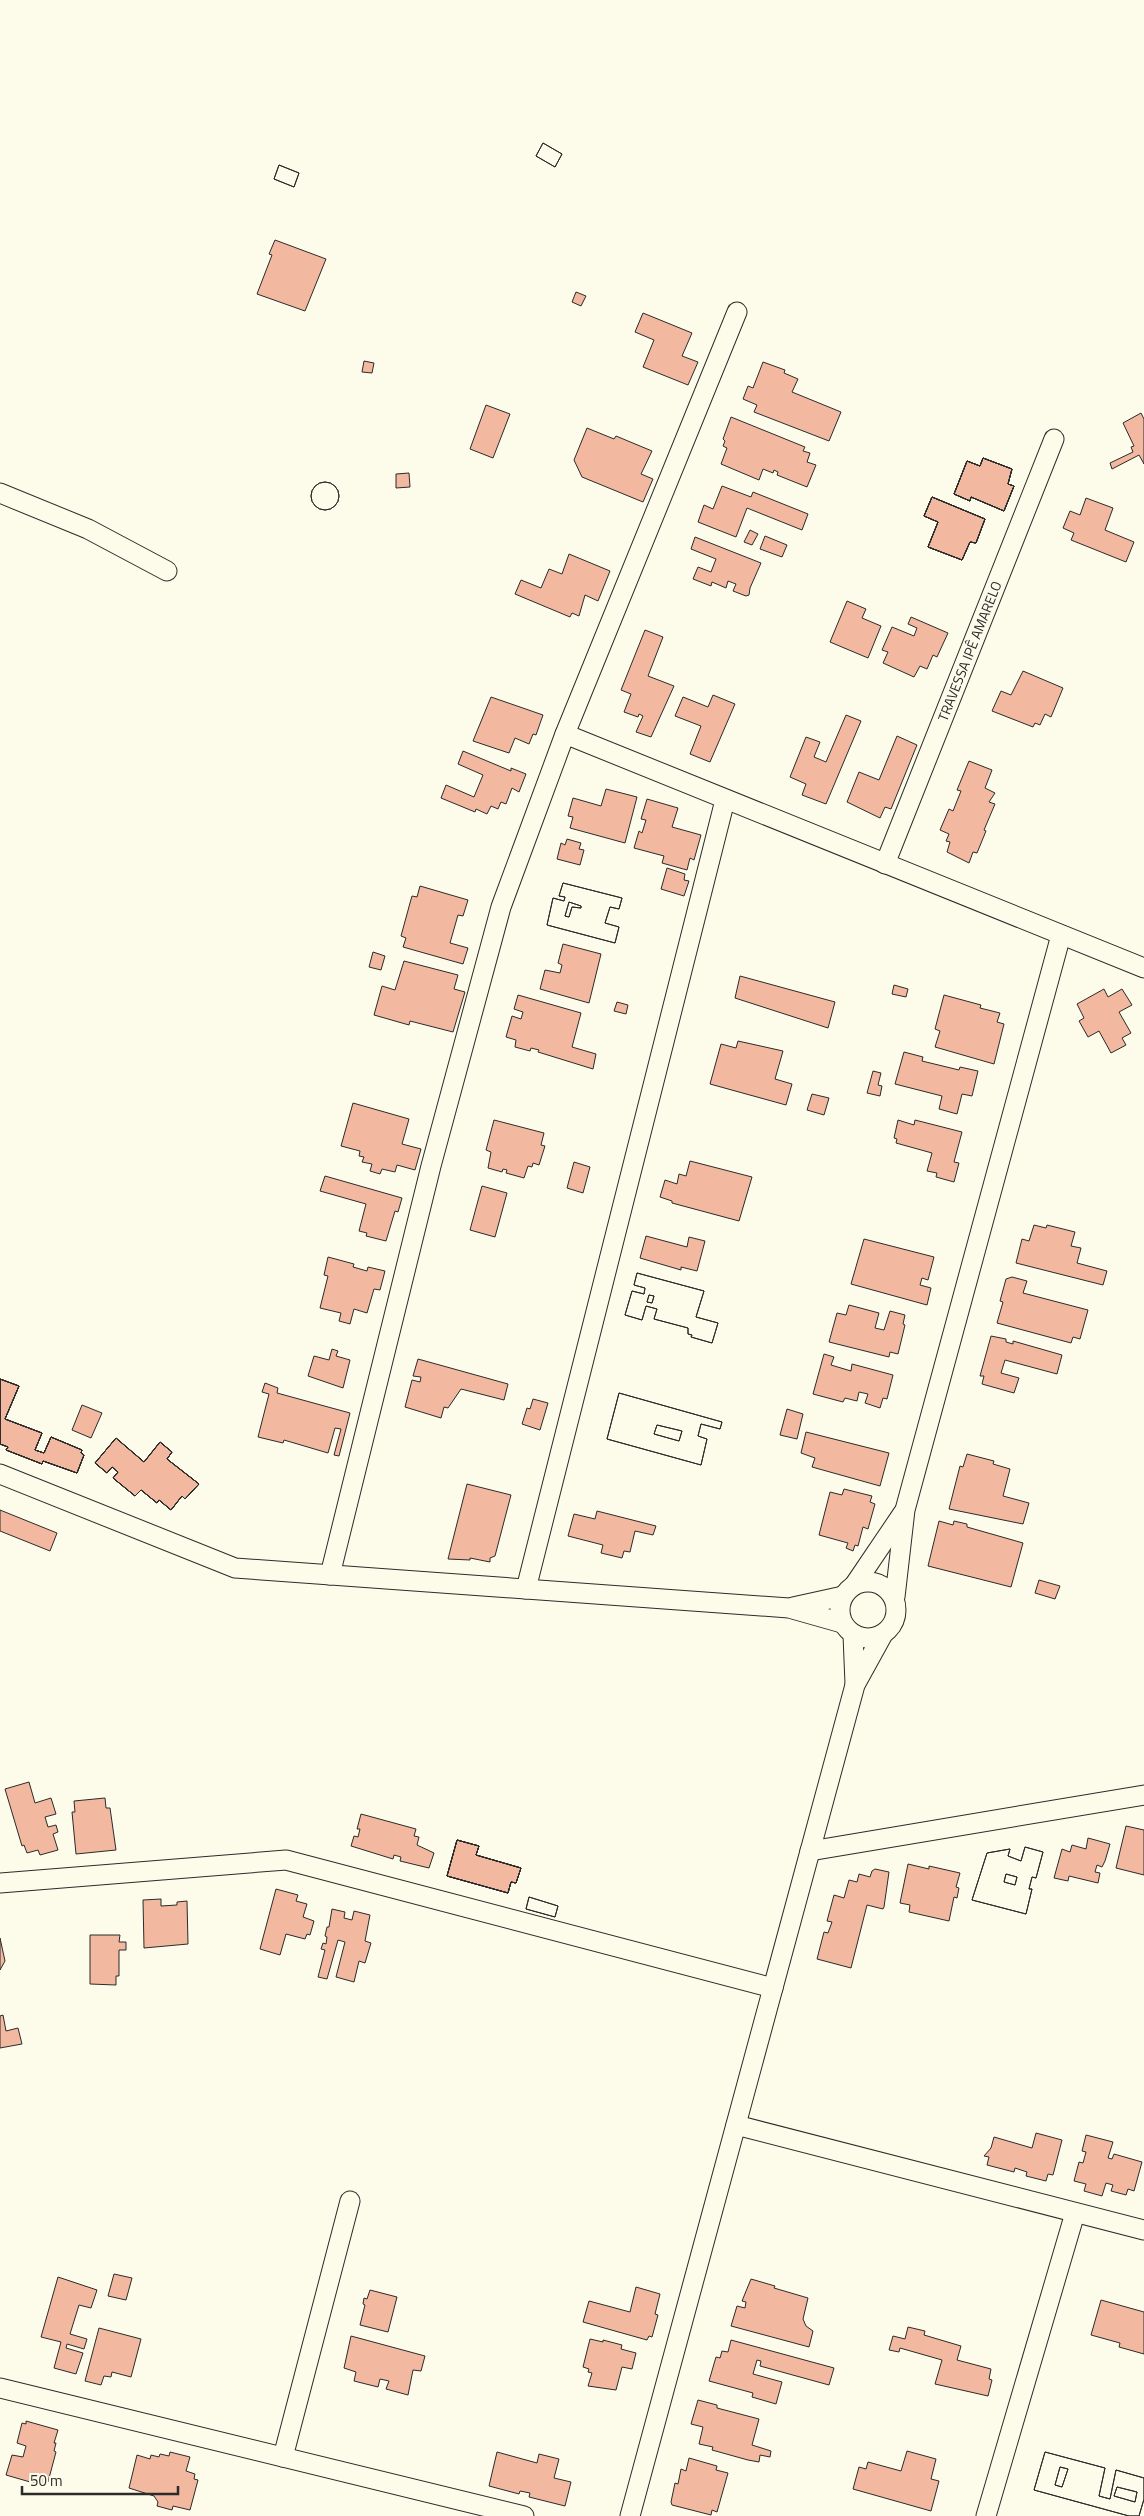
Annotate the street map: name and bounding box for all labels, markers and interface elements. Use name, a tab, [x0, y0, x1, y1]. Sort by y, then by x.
street label: TRAVESSA IPÊ AMARELO	[932, 578, 1007, 724]
scale bar	[22, 2464, 179, 2496]
text: 50 m	[30, 2469, 63, 2492]

